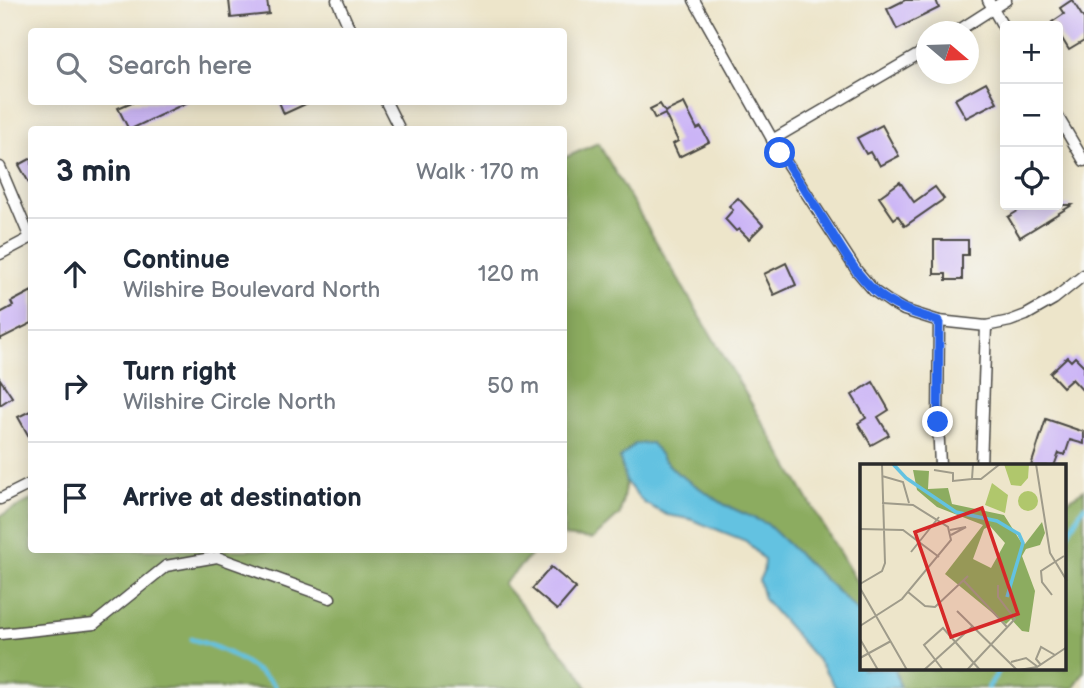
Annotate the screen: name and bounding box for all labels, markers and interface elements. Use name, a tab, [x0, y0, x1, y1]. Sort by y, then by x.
north arrow	[916, 21, 979, 84]
map controls	[1000, 21, 1063, 210]
button: +	[1000, 21, 1063, 84]
search box	[28, 28, 567, 105]
icon: search	[52, 48, 90, 86]
text: Search here	[108, 51, 252, 82]
button: −	[1000, 84, 1063, 147]
route start	[764, 137, 795, 168]
button: locate	[1000, 147, 1063, 210]
text: 3 min	[56, 154, 131, 190]
text: Walk · 170 m	[416, 158, 539, 186]
text: Continue	[123, 245, 230, 276]
icon: ahead	[56, 255, 94, 293]
text: 120 m	[478, 260, 539, 288]
text: Wilshire Boulevard North	[123, 276, 380, 304]
text: Turn right	[123, 357, 236, 388]
icon: right	[56, 367, 94, 405]
text: 50 m	[487, 372, 539, 400]
text: Wilshire Circle North	[123, 388, 336, 416]
route end	[922, 406, 953, 437]
inset map	[860, 464, 1066, 670]
icon: arrive	[56, 479, 94, 517]
text: Arrive at destination	[123, 483, 362, 514]

